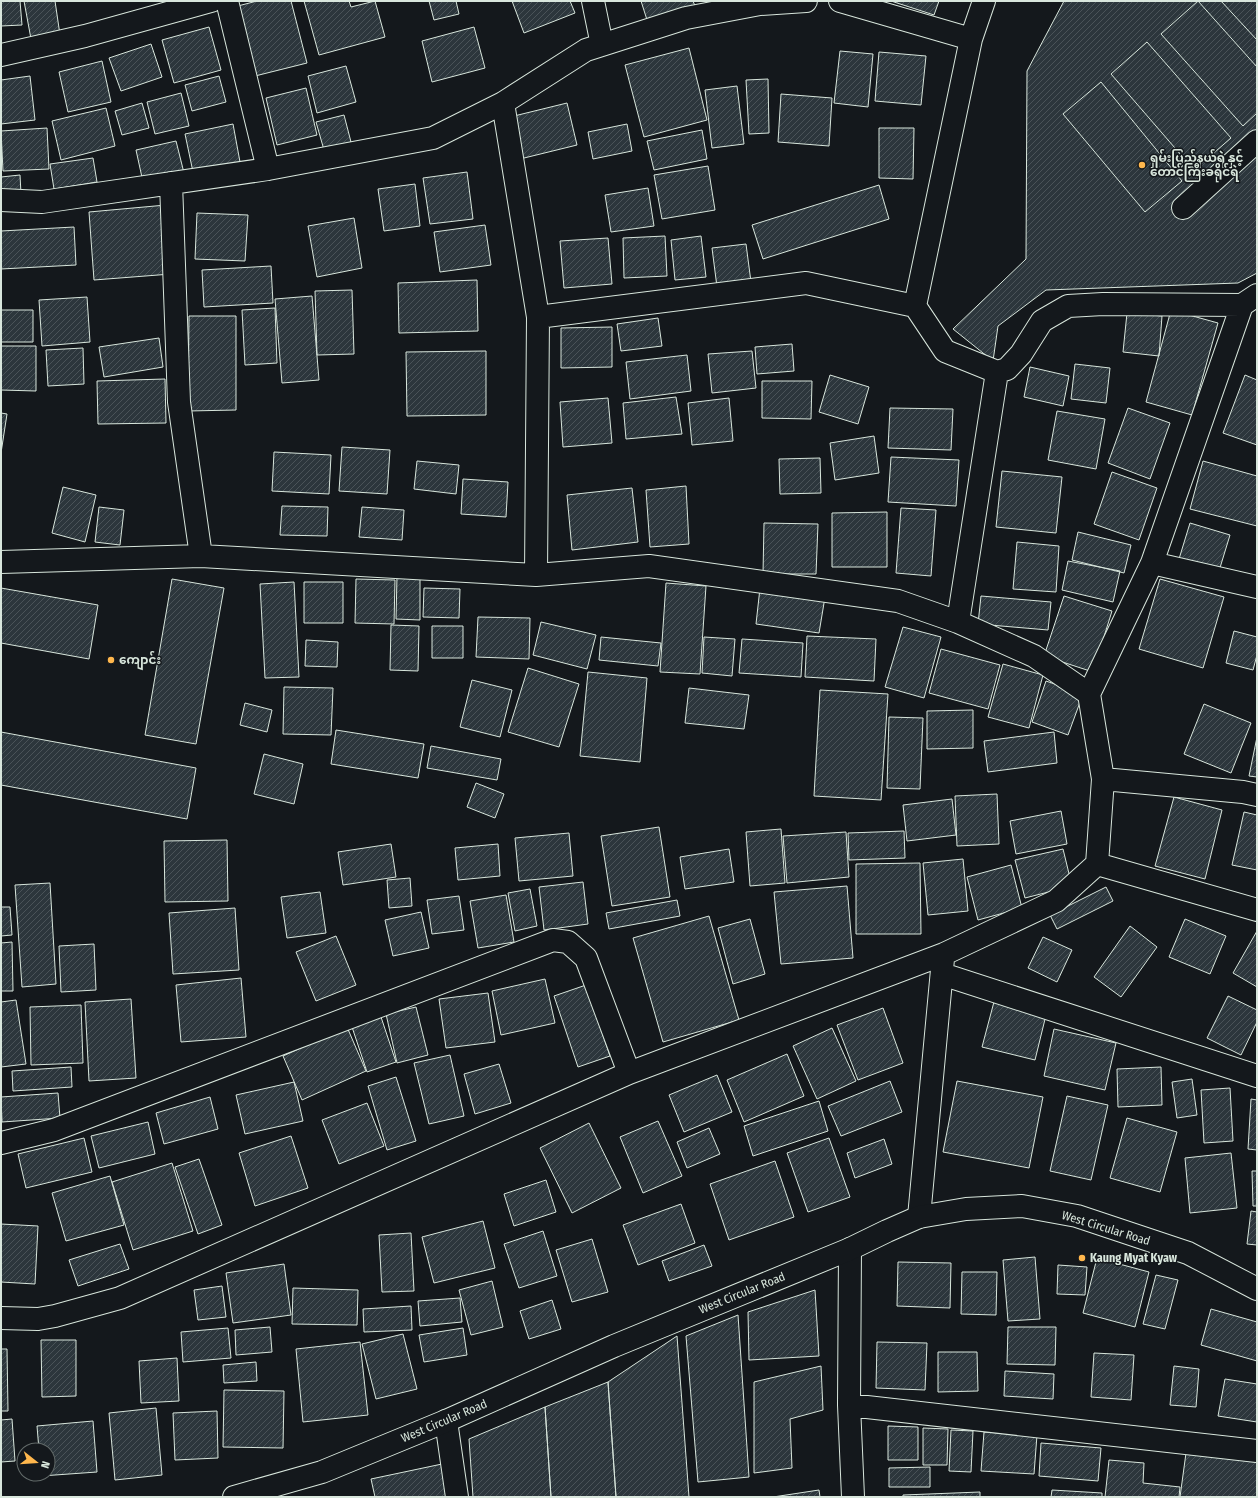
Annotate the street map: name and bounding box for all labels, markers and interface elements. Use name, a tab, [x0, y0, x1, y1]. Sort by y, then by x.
place label: ရှမ်းပြည်နယ်ရဲ နှင့် တောင်ကြီးခရိုင်ရဲ	[1150, 148, 1244, 183]
marker: ရှမ်းပြည်နယ်ရဲ နှင့် တောင်ကြီးခရိုင်ရဲ	[1137, 160, 1147, 170]
place label: ကျောင်း	[119, 650, 161, 671]
marker: ကျောင်း	[106, 655, 116, 665]
street label: West Circular Road	[1060, 1208, 1152, 1248]
place label: Kaung Myat Kyaw	[1090, 1251, 1178, 1265]
marker: Kaung Myat Kyaw	[1077, 1253, 1087, 1263]
street label: West Circular Road	[697, 1269, 787, 1317]
street label: West Circular Road	[399, 1397, 489, 1445]
north arrow	[16, 1442, 56, 1482]
text: N	[38, 1460, 52, 1470]

